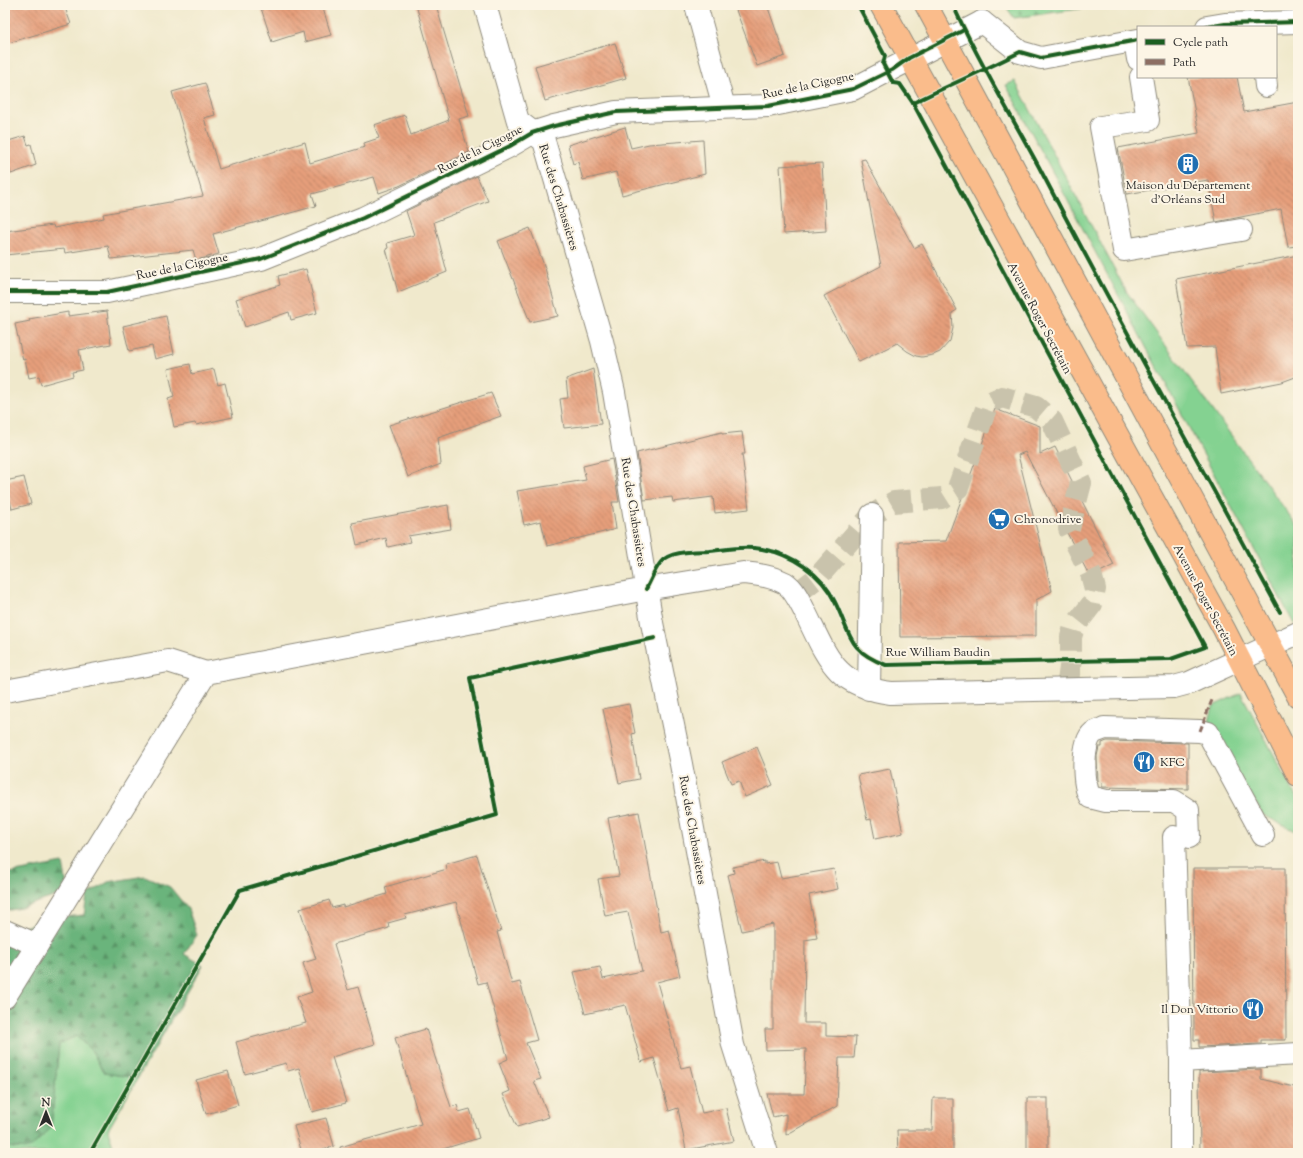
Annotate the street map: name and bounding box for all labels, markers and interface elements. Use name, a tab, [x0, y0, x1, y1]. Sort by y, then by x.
legend	[1137, 26, 1277, 78]
text: Cycle path	[1173, 34, 1228, 52]
text: Path	[1173, 54, 1196, 72]
street label: Rue de la Cigogne	[761, 67, 856, 104]
street label: Rue de la Cigogne	[435, 121, 526, 179]
street label: Rue des Chabassières	[533, 142, 583, 253]
building icon: Maison du Département d’Orléans Sud	[1175, 151, 1201, 177]
place label: Maison du Département d’Orléans Sud	[1126, 177, 1250, 209]
street label: Rue de la Cigogne	[135, 248, 230, 285]
street label: Avenue Roger Secrétain	[1002, 259, 1076, 378]
street label: Rue des Chabassières	[615, 456, 651, 568]
supermarket icon: Chronodrive	[986, 506, 1012, 532]
place label: Chronodrive	[1014, 511, 1082, 529]
street label: Avenue Roger Secrétain	[1168, 541, 1242, 660]
street label: Rue William Baudin	[886, 644, 990, 662]
restaurant icon: KFC	[1131, 749, 1157, 775]
place label: KFC	[1160, 754, 1185, 772]
street label: Rue des Chabassières	[674, 774, 711, 886]
restaurant icon: Il Don Vittorio	[1240, 996, 1266, 1022]
place label: Il Don Vittorio	[1161, 1001, 1238, 1019]
north arrow	[26, 1092, 66, 1132]
text: N	[41, 1095, 51, 1111]

